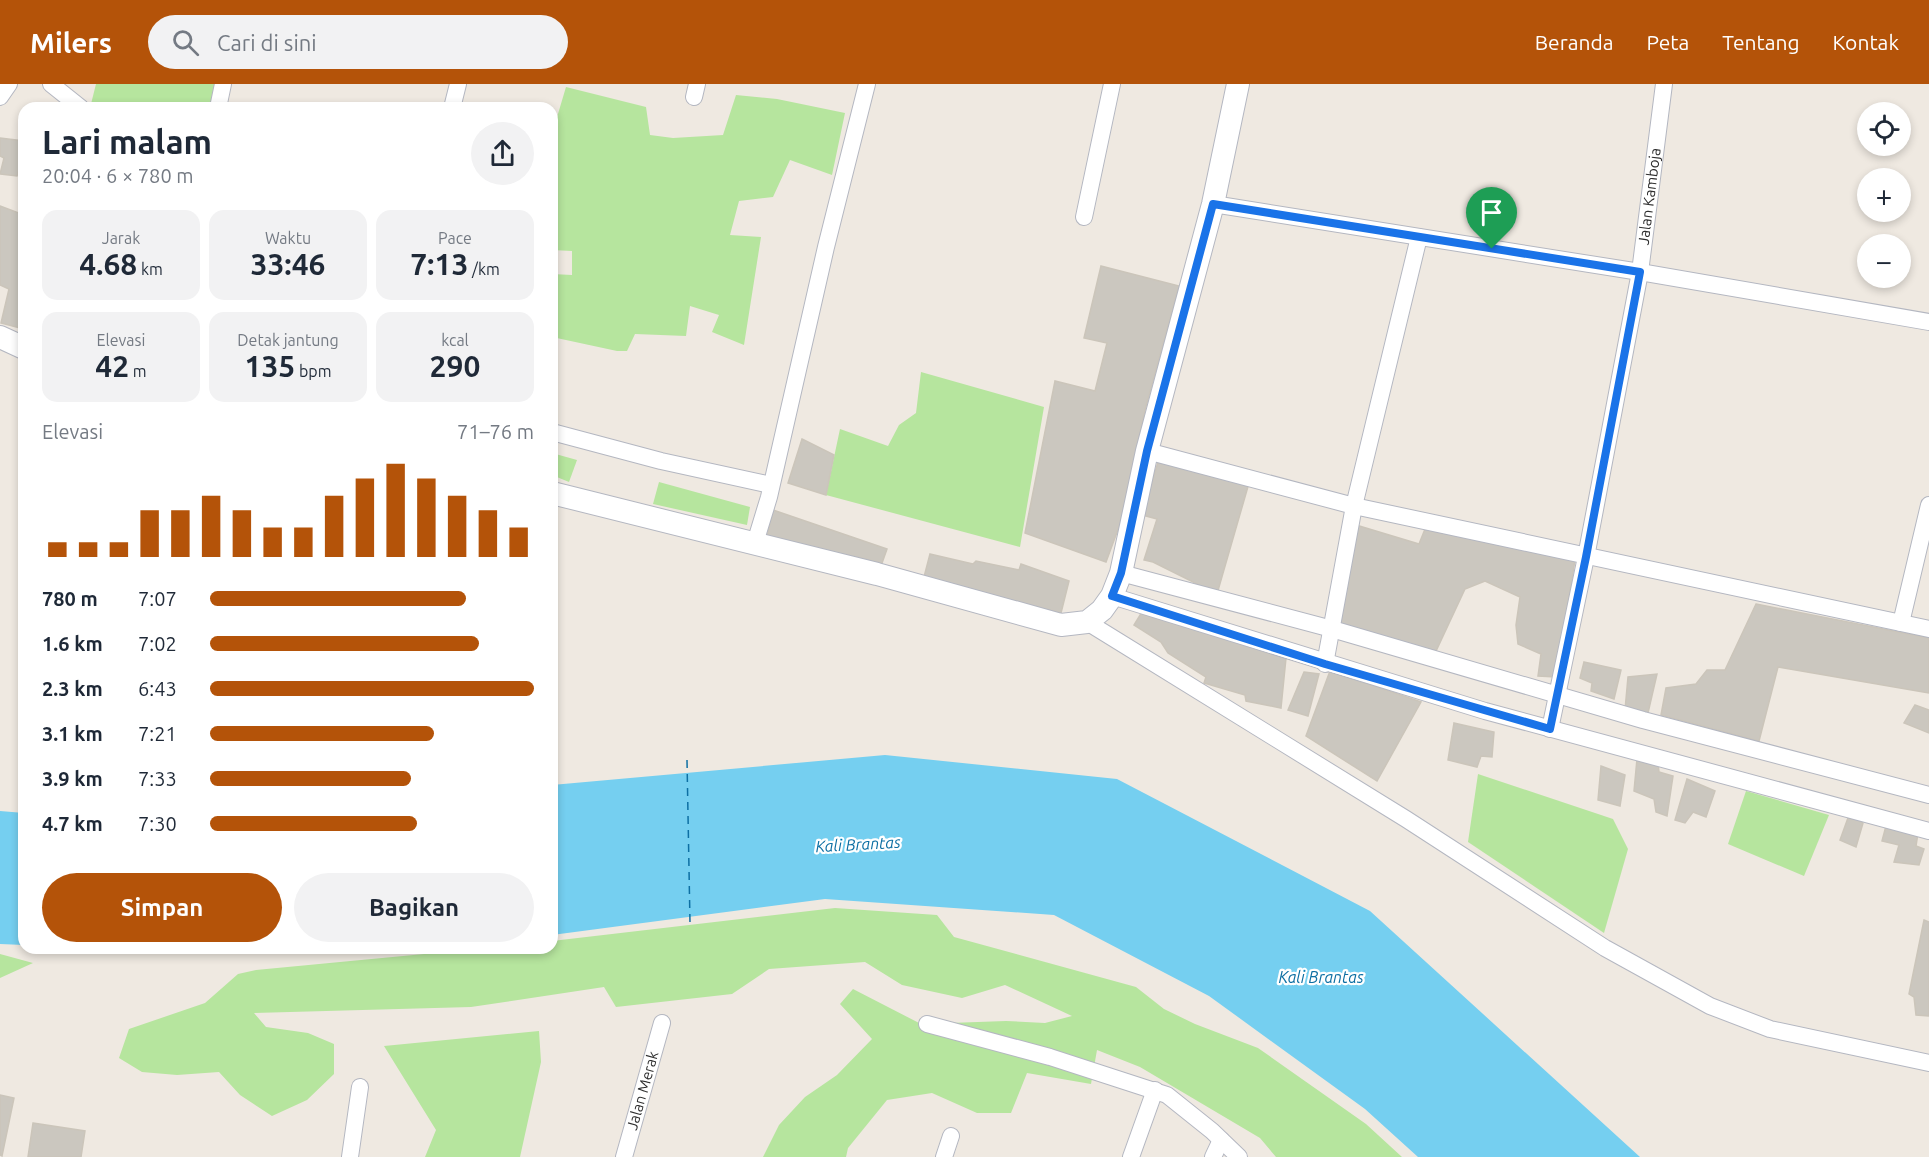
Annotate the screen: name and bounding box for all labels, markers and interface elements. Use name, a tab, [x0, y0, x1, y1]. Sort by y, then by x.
search box	[148, 15, 568, 69]
icon: search	[169, 26, 202, 59]
text: Milers	[30, 27, 112, 58]
text: Cari di sini	[217, 30, 317, 55]
text: Beranda	[1535, 30, 1614, 54]
text: Peta	[1647, 30, 1689, 54]
text: Tentang	[1722, 30, 1800, 54]
text: Kontak	[1833, 30, 1899, 54]
map controls	[1857, 102, 1911, 288]
button: locate	[1857, 102, 1911, 156]
button: share	[471, 122, 534, 185]
text: Lari malam	[42, 123, 212, 160]
street label: Jalan Kamboja	[1635, 147, 1664, 246]
text: 20:04 · 6 × 780 m	[42, 164, 194, 187]
button: +	[1857, 168, 1911, 222]
pin	[1466, 187, 1517, 249]
icon: arrive	[1475, 196, 1508, 229]
text: Jarak	[102, 229, 140, 247]
text: Waktu	[265, 229, 311, 247]
text: Pace	[438, 229, 472, 247]
button: −	[1857, 234, 1911, 288]
text: 4.68	[79, 247, 137, 281]
text: 33:46	[250, 247, 326, 281]
text: 7:13	[410, 247, 468, 281]
text: km	[137, 260, 163, 278]
text: /km	[468, 260, 500, 278]
text: Elevasi	[97, 331, 145, 349]
text: Detak jantung	[237, 331, 339, 349]
text: kcal	[441, 331, 469, 349]
text: 42	[95, 349, 129, 383]
text: 135	[245, 349, 295, 383]
text: 290	[430, 349, 480, 383]
text: m	[129, 362, 147, 380]
text: bpm	[295, 362, 331, 380]
text: Elevasi	[42, 420, 103, 443]
text: 71–76 m	[457, 420, 534, 443]
text: 780 m	[42, 587, 98, 610]
text: 7:07	[138, 587, 177, 610]
text: 1.6 km	[42, 632, 103, 655]
text: 7:02	[138, 632, 177, 655]
text: 2.3 km	[42, 677, 103, 700]
text: 6:43	[138, 677, 177, 700]
text: 3.1 km	[42, 722, 103, 745]
text: 7:21	[138, 722, 177, 745]
text: 3.9 km	[42, 767, 103, 790]
text: 7:33	[138, 767, 177, 790]
text: 4.7 km	[42, 812, 103, 835]
text: 7:30	[138, 812, 177, 835]
water label: Kali Brantas	[815, 833, 901, 855]
button: Simpan	[42, 873, 282, 942]
button: Bagikan	[294, 873, 534, 942]
water label: Kali Brantas	[1278, 968, 1364, 986]
street label: Jalan Merak	[623, 1049, 662, 1132]

